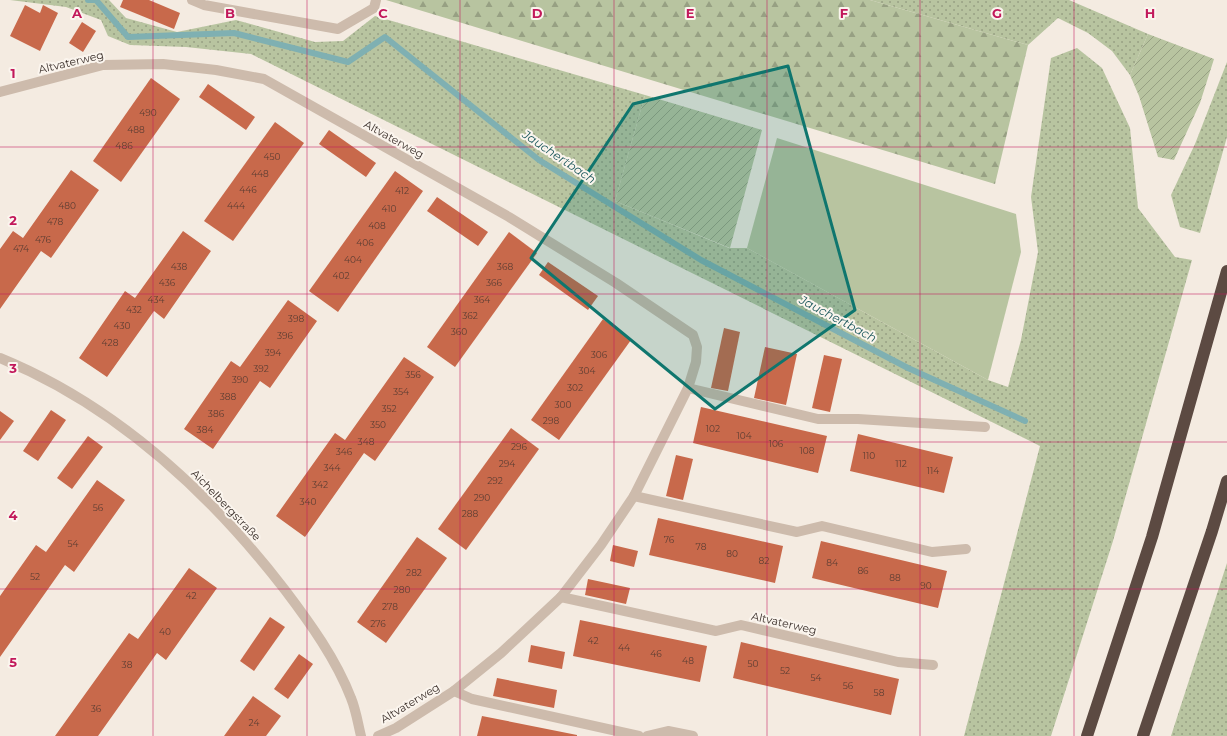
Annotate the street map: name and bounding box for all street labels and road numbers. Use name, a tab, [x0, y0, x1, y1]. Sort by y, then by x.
street label: Altvaterweg	[37, 48, 105, 76]
street label: Altvaterweg	[362, 117, 426, 161]
street label: Aichelbergstraße	[188, 466, 264, 544]
street label: Altvaterweg	[750, 609, 818, 637]
street label: Altvaterweg	[378, 680, 442, 726]

